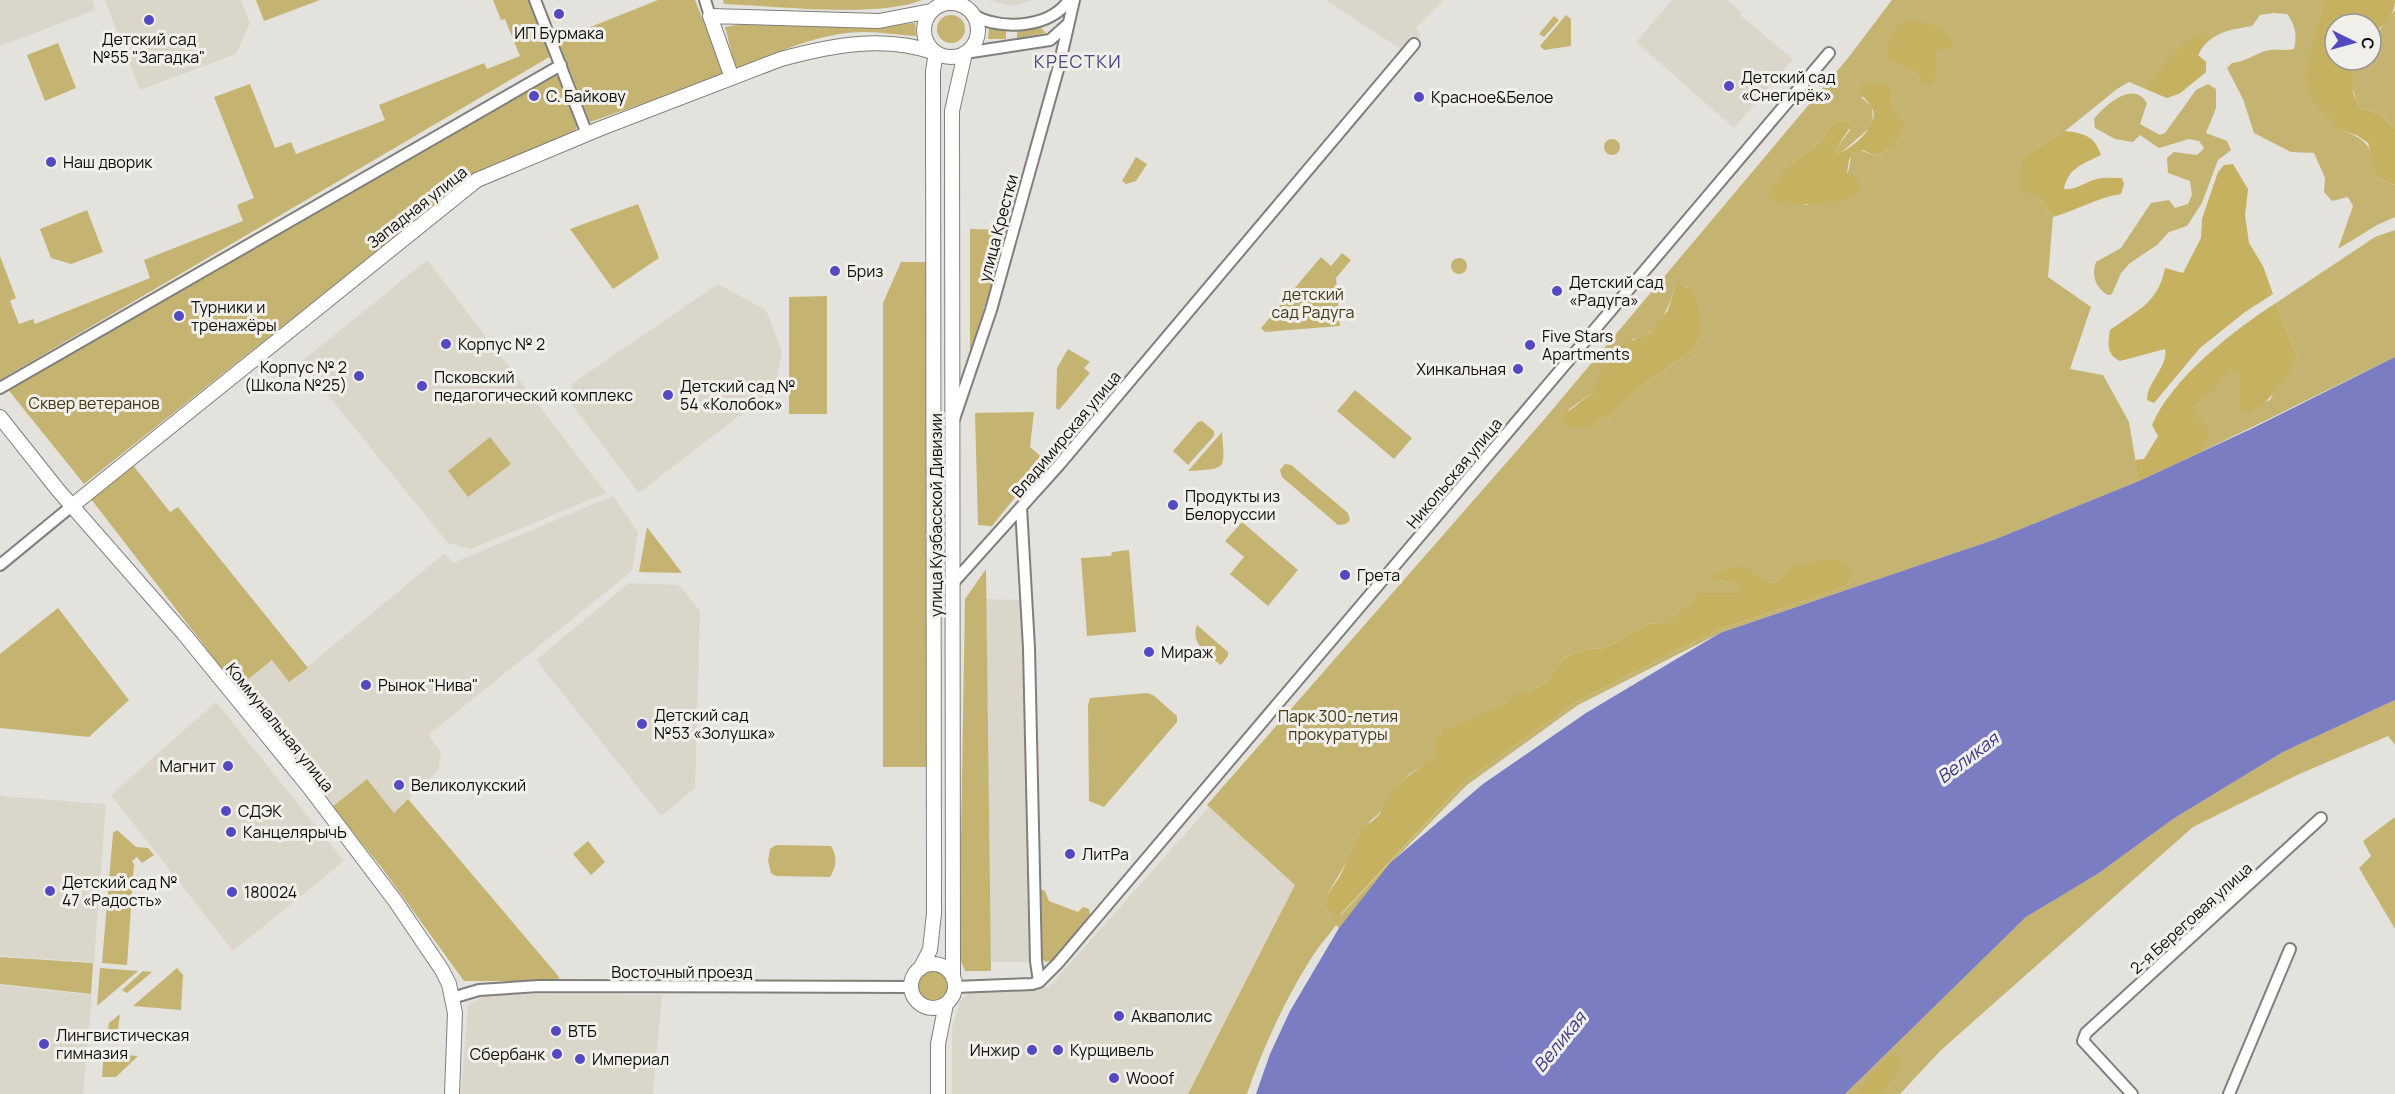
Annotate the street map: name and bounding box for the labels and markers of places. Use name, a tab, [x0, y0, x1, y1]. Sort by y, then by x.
marker: ИП Бурмака	[552, 7, 566, 21]
marker: Детский сад №55 "Загадка"	[142, 13, 156, 27]
place label: ИП Бурмака	[514, 22, 604, 44]
place label: Детский сад №55 "Загадка"	[93, 28, 205, 68]
place label: Детский сад «Снегирёк»	[1741, 66, 1836, 106]
marker: Детский сад «Снегирёк»	[1722, 79, 1736, 93]
place label: С. Байкову	[546, 85, 626, 107]
place label: Красное&Белое	[1431, 86, 1553, 108]
marker: С. Байкову	[527, 89, 541, 103]
marker: Красное&Белое	[1412, 90, 1426, 104]
place label: Наш дворик	[63, 151, 153, 173]
marker: Наш дворик	[44, 155, 58, 169]
place label: Бриз	[847, 260, 883, 282]
marker: Бриз	[828, 264, 842, 278]
place label: Детский сад «Радуга»	[1569, 271, 1664, 311]
marker: Детский сад «Радуга»	[1550, 284, 1564, 298]
place label: Турники и тренажёры	[191, 296, 277, 336]
marker: Турники и тренажёры	[172, 309, 186, 323]
place label: Five Stars Apartments	[1542, 325, 1630, 365]
place label: Корпус № 2	[458, 333, 545, 355]
marker: Корпус № 2	[439, 337, 453, 351]
marker: Five Stars Apartments	[1523, 338, 1537, 352]
place label: Корпус № 2 (Школа №25)	[244, 356, 347, 396]
place label: Хинкальная	[1416, 358, 1506, 380]
marker: Хинкальная	[1511, 362, 1525, 376]
place label: Псковский педагогический комплекс	[434, 366, 633, 406]
marker: Корпус № 2 (Школа №25)	[352, 369, 366, 383]
place label: Детский сад № 54 «Колобок»	[680, 375, 795, 415]
marker: Псковский педагогический комплекс	[415, 379, 429, 393]
marker: Детский сад № 54 «Колобок»	[661, 388, 675, 402]
place label: Продукты из Белоруссии	[1185, 485, 1280, 525]
marker: Продукты из Белоруссии	[1166, 498, 1180, 512]
place label: Грета	[1357, 564, 1400, 586]
marker: Грета	[1338, 568, 1352, 582]
place label: Мираж	[1161, 641, 1214, 663]
marker: Мираж	[1142, 645, 1156, 659]
place label: Рынок "Нива"	[378, 674, 478, 696]
marker: Рынок "Нива"	[359, 678, 373, 692]
place label: Детский сад №53 «Золушка»	[654, 704, 776, 744]
marker: Детский сад №53 «Золушка»	[635, 717, 649, 731]
place label: Магнит	[160, 755, 216, 777]
marker: Магнит	[221, 759, 235, 773]
place label: Великолукский	[411, 774, 526, 796]
marker: Великолукский	[392, 778, 406, 792]
place label: СДЭК	[238, 800, 282, 822]
marker: СДЭК	[219, 804, 233, 818]
place label: КанцелярычЬ	[243, 821, 347, 843]
marker: КанцелярычЬ	[224, 825, 238, 839]
place label: ЛитРа	[1082, 843, 1129, 865]
marker: ЛитРа	[1063, 847, 1077, 861]
place label: Детский сад № 47 «Радость»	[62, 871, 177, 911]
place label: 180024	[244, 881, 297, 903]
marker: Детский сад № 47 «Радость»	[43, 884, 57, 898]
marker: 180024	[225, 885, 239, 899]
place label: Акваполис	[1131, 1005, 1212, 1027]
marker: Акваполис	[1112, 1009, 1126, 1023]
place label: ВТБ	[568, 1020, 597, 1042]
place label: Лингвистическая гимназия	[56, 1024, 189, 1064]
marker: ВТБ	[549, 1024, 563, 1038]
marker: Лингвистическая гимназия	[37, 1037, 51, 1051]
place label: Инжир	[970, 1039, 1020, 1061]
place label: Курщивель	[1070, 1039, 1154, 1061]
place label: Сбербанк	[470, 1043, 546, 1065]
marker: Инжир	[1025, 1043, 1039, 1057]
marker: Курщивель	[1051, 1043, 1065, 1057]
marker: Сбербанк	[550, 1047, 564, 1061]
place label: Империал	[592, 1048, 669, 1070]
marker: Империал	[573, 1052, 587, 1066]
place label: Wooof	[1126, 1067, 1174, 1089]
marker: Wooof	[1107, 1071, 1121, 1085]

